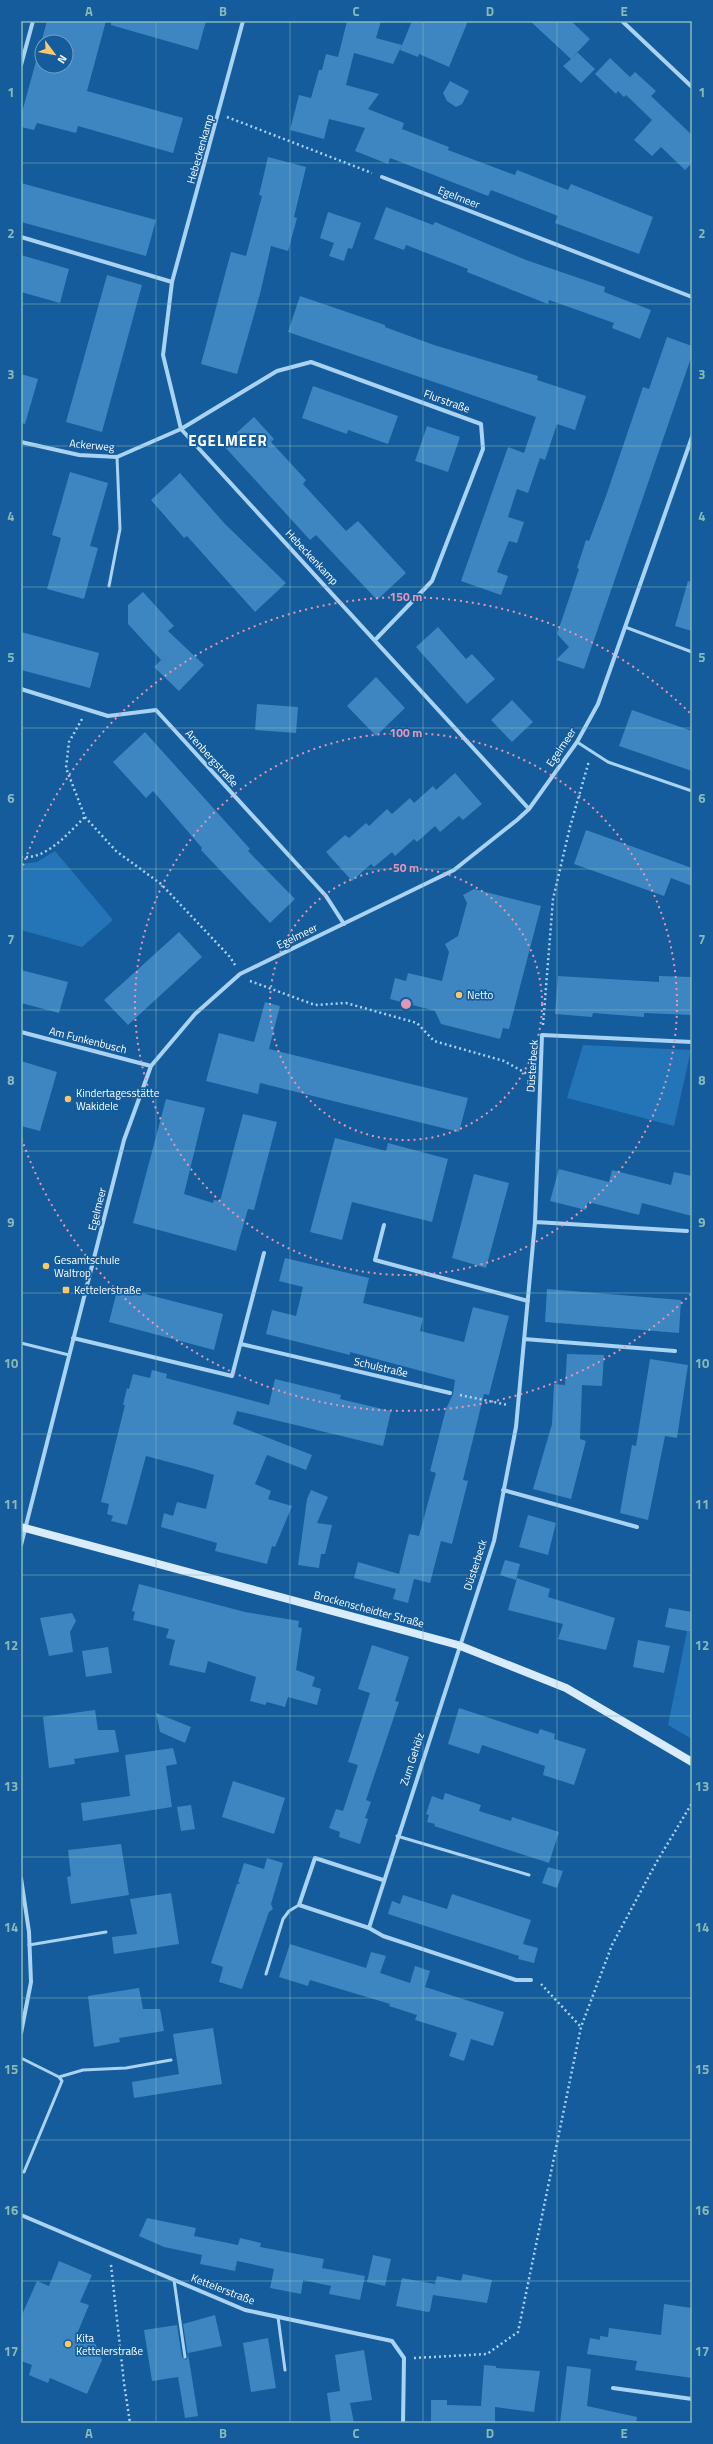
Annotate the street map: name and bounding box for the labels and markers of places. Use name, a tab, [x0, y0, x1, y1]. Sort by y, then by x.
place label: Netto	[467, 987, 494, 1003]
marker: Netto	[454, 990, 464, 1000]
centre of rings	[399, 997, 413, 1011]
place label: Kindertagesstätte Wakidele	[76, 1085, 160, 1114]
marker: Kindertagesstätte Wakidele	[63, 1094, 73, 1104]
place label: Gesamtschule Waltrop	[54, 1252, 120, 1281]
marker: Gesamtschule Waltrop	[41, 1261, 51, 1271]
place label: Kettelerstraße	[74, 1282, 141, 1298]
marker: Kettelerstraße	[61, 1285, 71, 1295]
place label: Kita Kettelerstraße	[76, 2330, 143, 2359]
marker: Kita Kettelerstraße	[63, 2339, 73, 2349]

